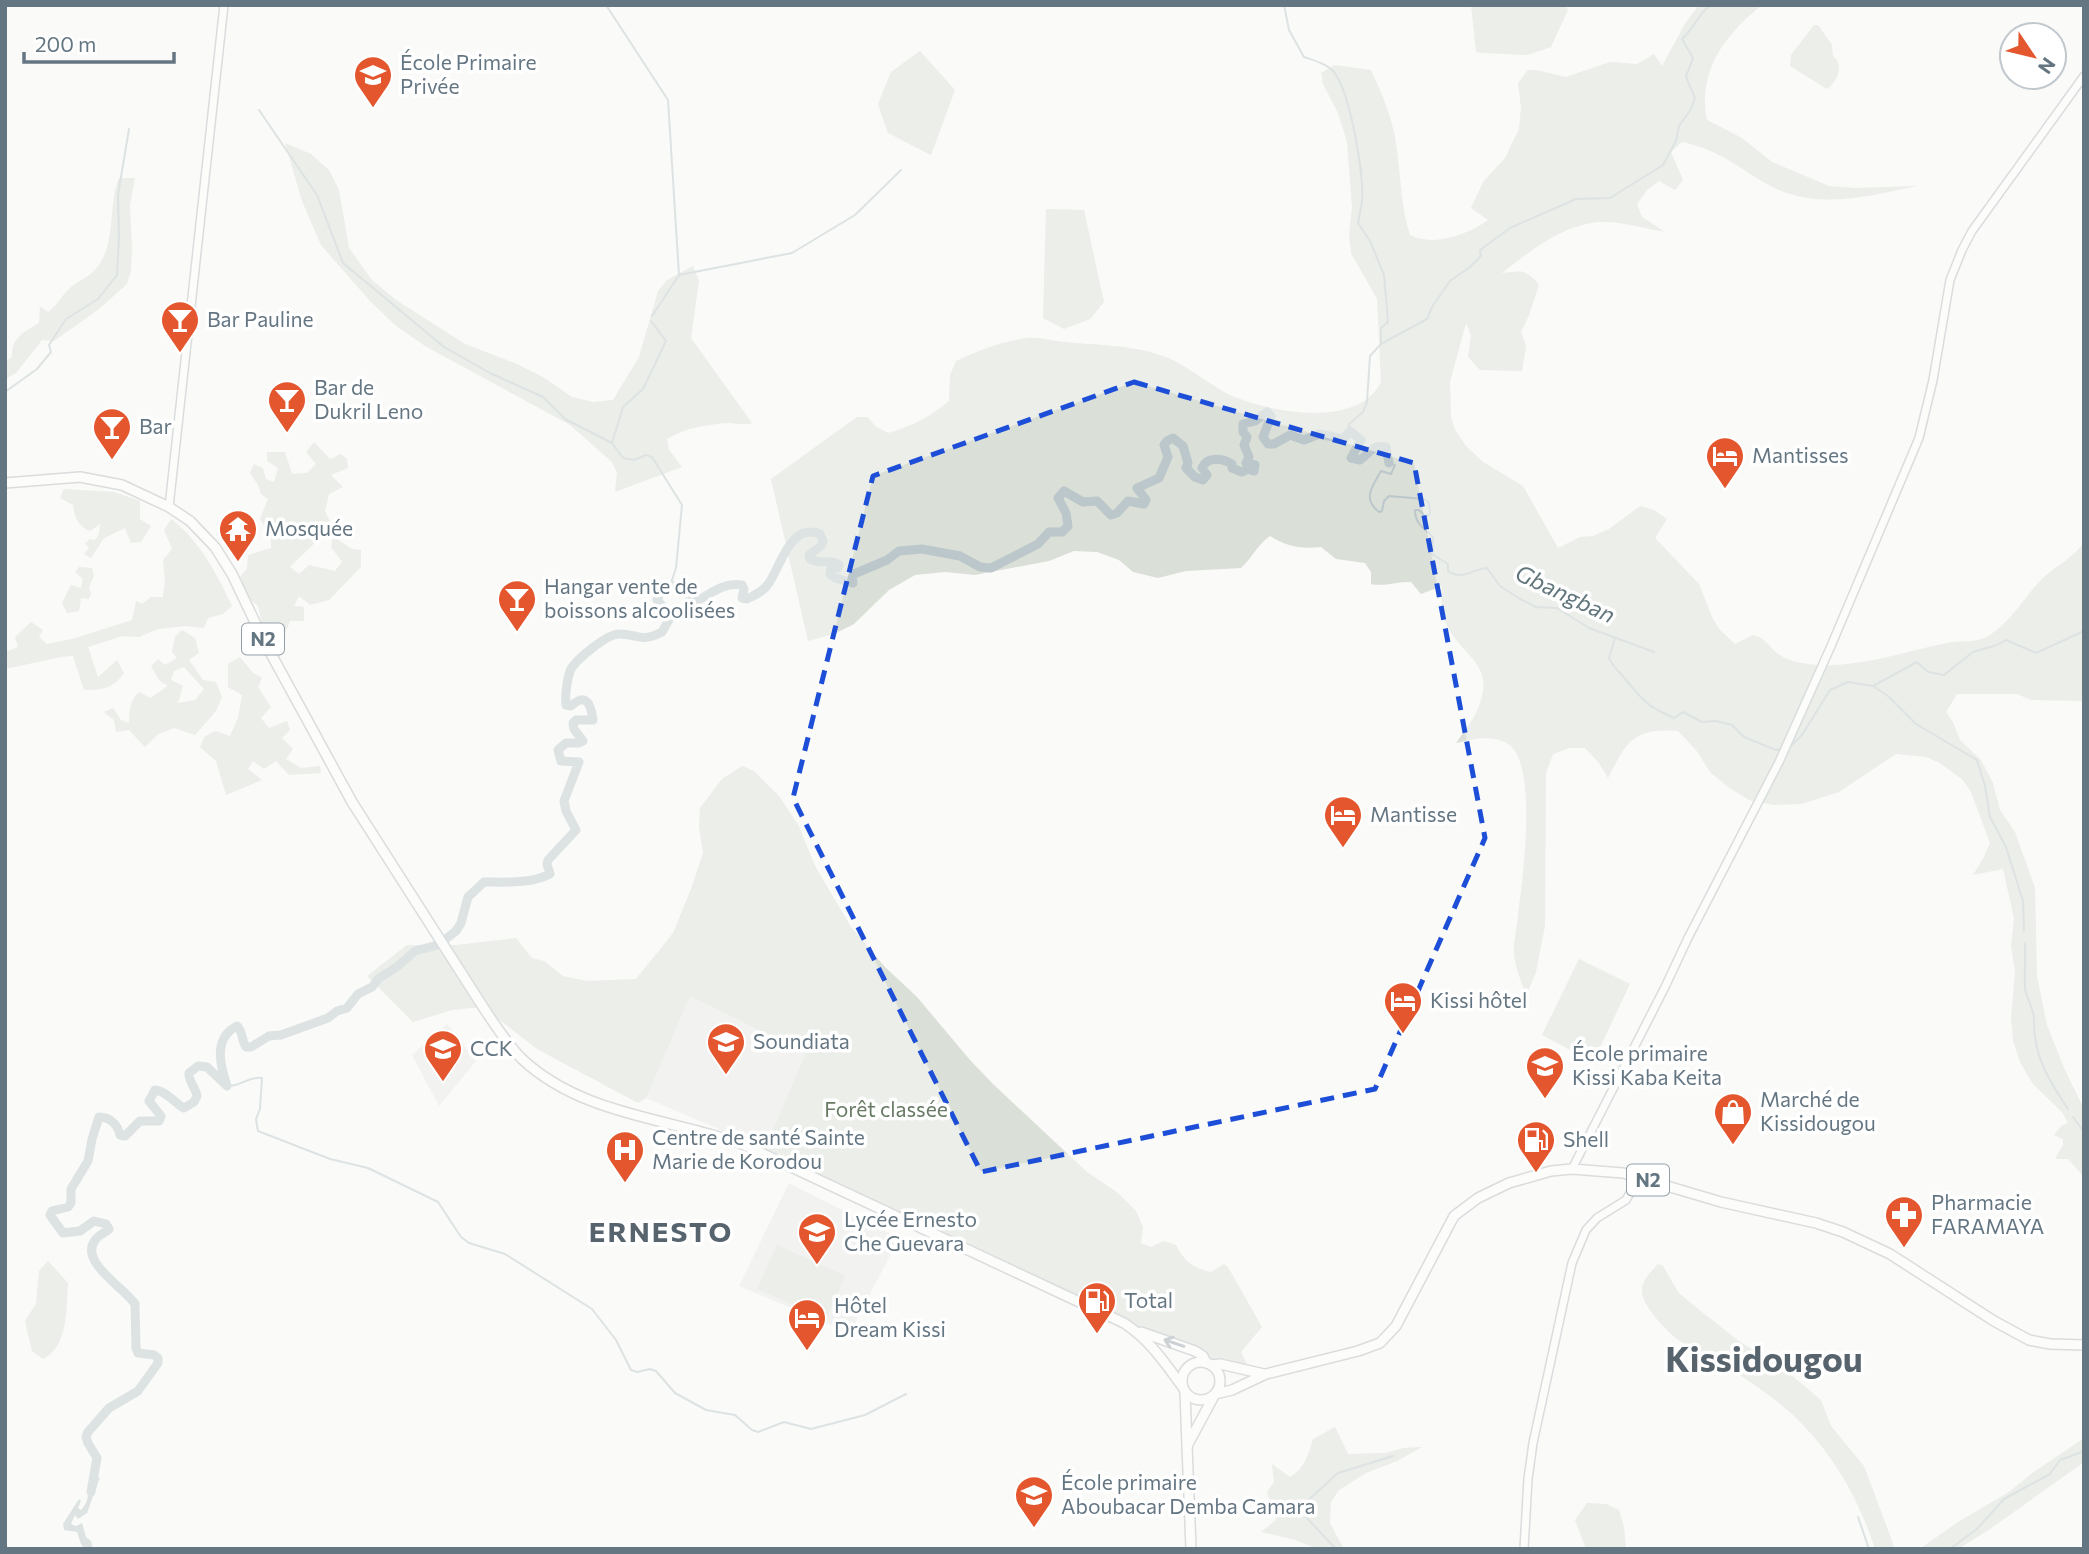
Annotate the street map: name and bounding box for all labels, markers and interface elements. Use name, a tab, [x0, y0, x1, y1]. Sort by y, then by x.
scale bar	[24, 21, 175, 65]
north arrow	[1998, 21, 2068, 91]
text: 200 m	[35, 31, 96, 56]
place label: École Primaire Privée	[400, 49, 537, 98]
school or university icon: École Primaire Privée	[352, 54, 394, 109]
text: N	[2034, 54, 2061, 78]
bar icon: Bar Pauline	[159, 299, 201, 354]
place label: Bar Pauline	[207, 306, 314, 331]
place label: Bar de Dukril Leno	[314, 374, 423, 423]
bar icon: Bar de Dukril Leno	[266, 379, 308, 434]
bar icon: Bar	[91, 406, 133, 461]
place label: Bar	[139, 413, 172, 438]
hotel icon: Mantisses	[1704, 435, 1746, 490]
place label: Mantisses	[1752, 442, 1849, 467]
temple icon: Mosquée	[217, 508, 259, 563]
place label: Mosquée	[265, 515, 353, 540]
water label: Gbangban	[1511, 558, 1620, 628]
place label: Hangar vente de boissons alcoolisées	[544, 573, 735, 622]
bar icon: Hangar vente de boissons alcoolisées	[496, 578, 538, 633]
road number: N2	[242, 624, 284, 654]
hotel icon: Mantisse	[1322, 794, 1364, 849]
place label: Mantisse	[1370, 801, 1457, 826]
hotel icon: Kissi hôtel	[1382, 980, 1424, 1035]
place label: Kissi hôtel	[1430, 987, 1527, 1012]
school or university icon: Soundiata	[705, 1021, 747, 1076]
school or university icon: CCK	[422, 1028, 464, 1083]
place label: Soundiata	[753, 1028, 850, 1053]
place label: CCK	[470, 1035, 513, 1060]
place label: École primaire Kissi Kaba Keita	[1572, 1040, 1722, 1089]
school or university icon: École primaire Kissi Kaba Keita	[1524, 1045, 1566, 1100]
place label: Marché de Kissidougou	[1760, 1086, 1876, 1135]
shop icon: Marché de Kissidougou	[1712, 1091, 1754, 1146]
park label: Forêt classée	[824, 1096, 948, 1121]
fuel station icon: Shell	[1515, 1119, 1557, 1174]
place label: Centre de santé Sainte Marie de Korodou	[652, 1124, 865, 1173]
place label: Shell	[1563, 1126, 1609, 1151]
hospital icon: Centre de santé Sainte Marie de Korodou	[604, 1129, 646, 1184]
road number: N2	[1627, 1164, 1669, 1196]
place label: Pharmacie FARAMAYA	[1931, 1189, 2044, 1238]
pharmacy icon: Pharmacie FARAMAYA	[1883, 1194, 1925, 1249]
place label: Lycée Ernesto Che Guevara	[844, 1206, 977, 1255]
school or university icon: Lycée Ernesto Che Guevara	[796, 1211, 838, 1266]
district label: ERNESTO	[589, 1214, 733, 1248]
fuel station icon: Total	[1076, 1280, 1118, 1335]
place label: Total	[1124, 1287, 1173, 1312]
place label: Hôtel Dream Kissi	[834, 1292, 946, 1341]
hotel icon: Hôtel Dream Kissi	[786, 1297, 828, 1352]
one-way arrow	[1163, 1336, 1185, 1348]
district label: Kissidougou	[1665, 1336, 1863, 1379]
place label: École primaire Aboubacar Demba Camara	[1061, 1469, 1316, 1518]
school or university icon: École primaire Aboubacar Demba Camara	[1013, 1474, 1055, 1529]

